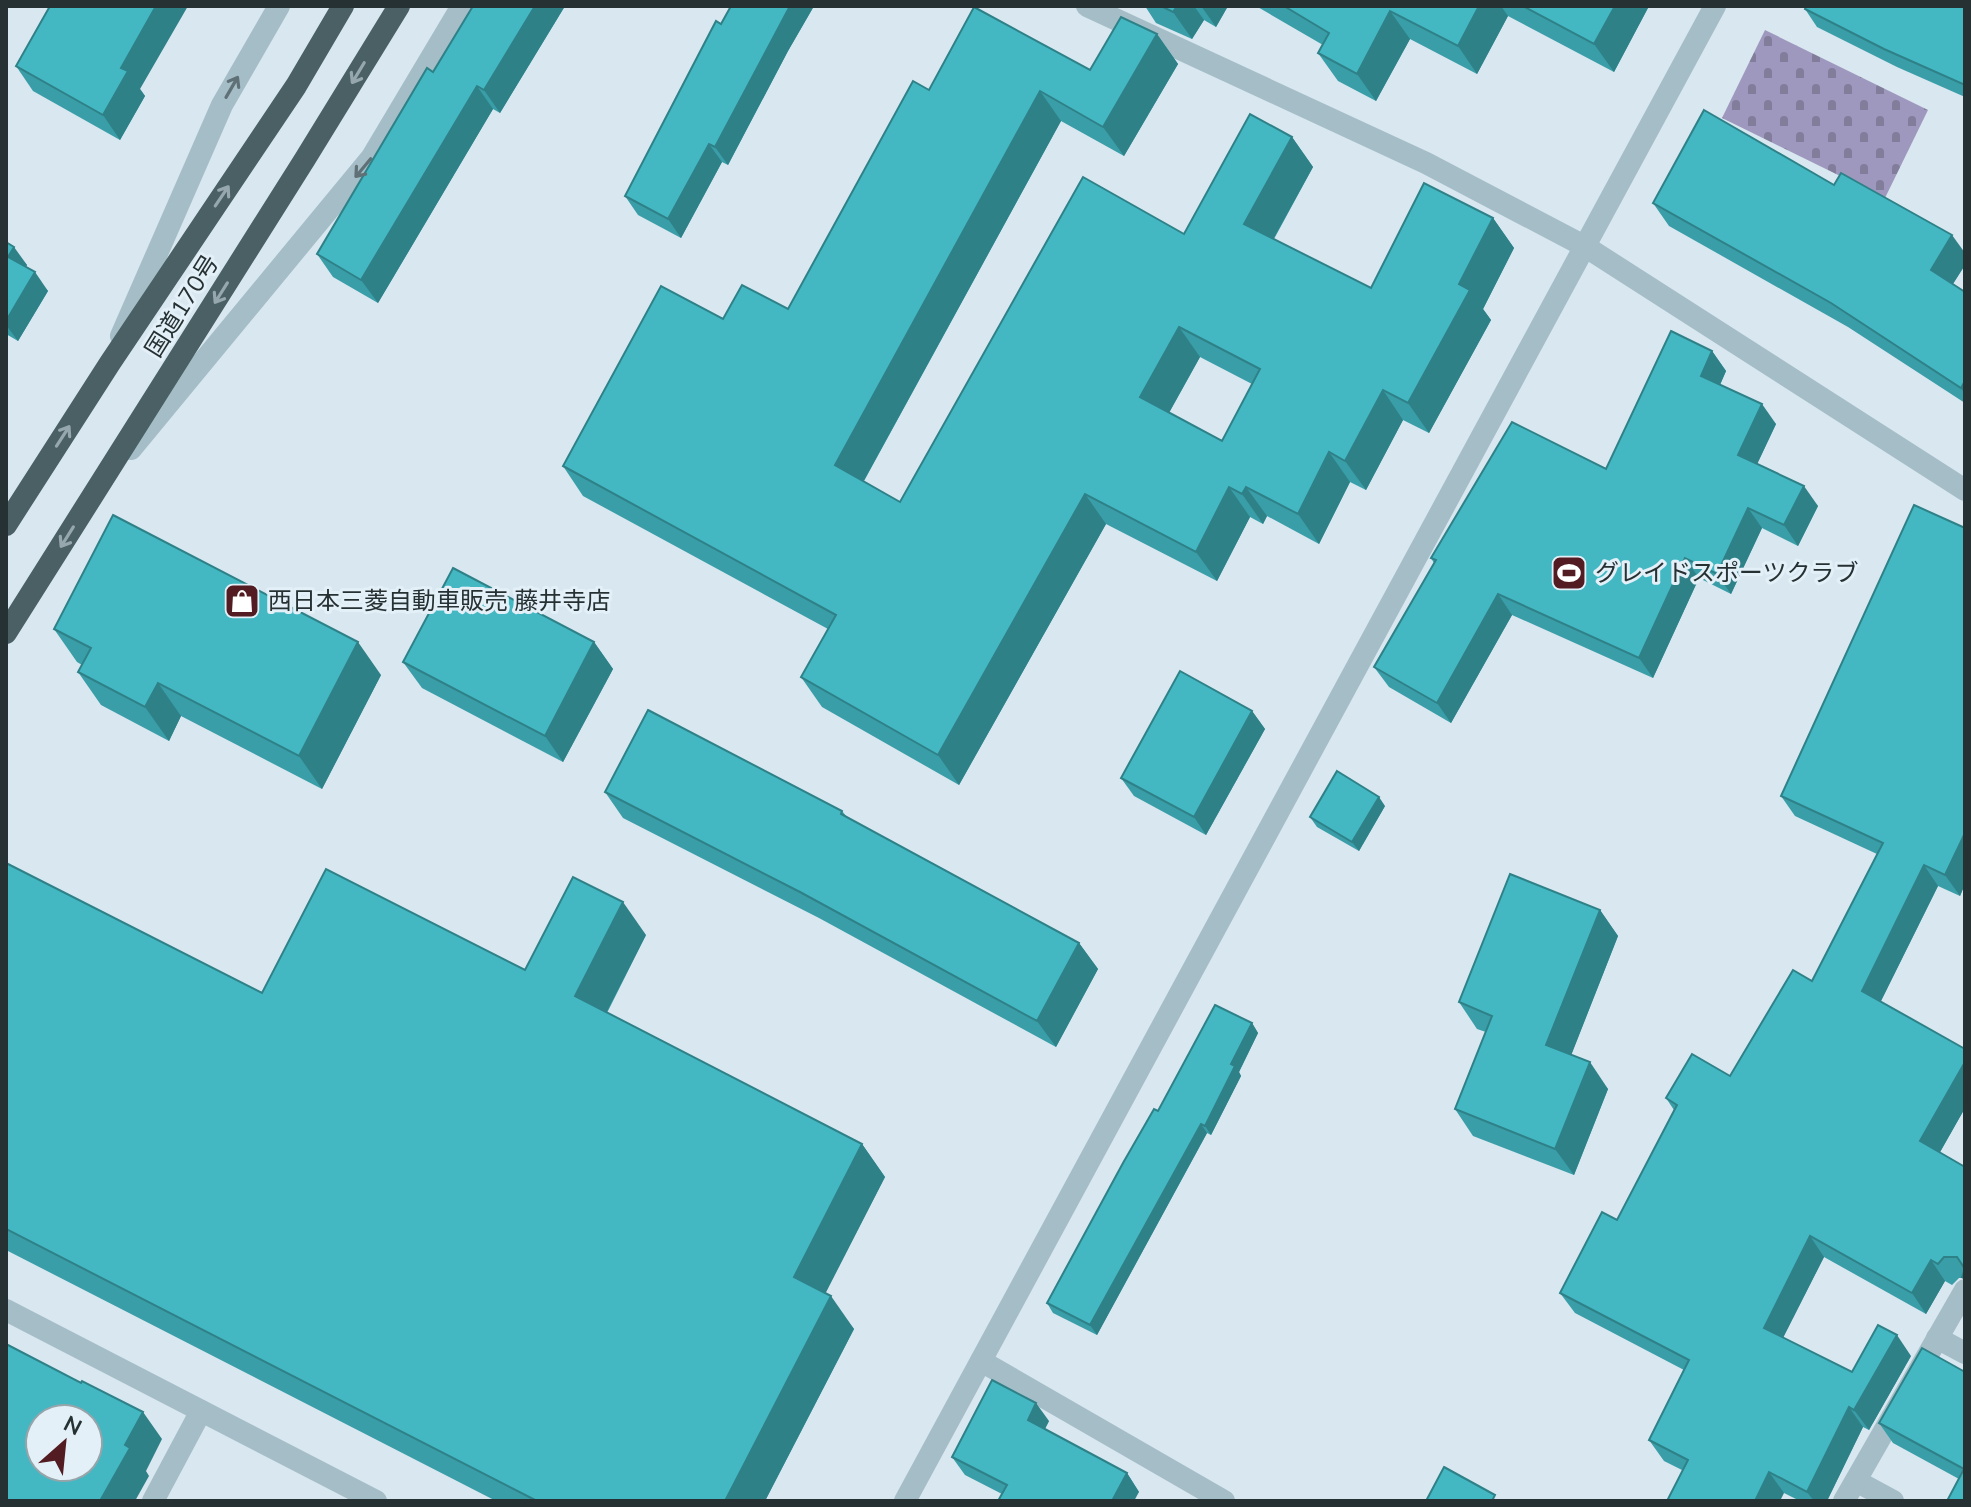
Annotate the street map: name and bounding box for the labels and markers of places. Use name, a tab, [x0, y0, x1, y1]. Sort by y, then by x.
sports icon: グレイドスポーツクラブ	[1550, 554, 1588, 592]
place label: グレイドスポーツクラブ	[1595, 557, 1859, 589]
shop icon: 西日本三菱自動車販売 藤井寺店	[223, 582, 261, 620]
place label: 西日本三菱自動車販売 藤井寺店	[268, 585, 610, 617]

